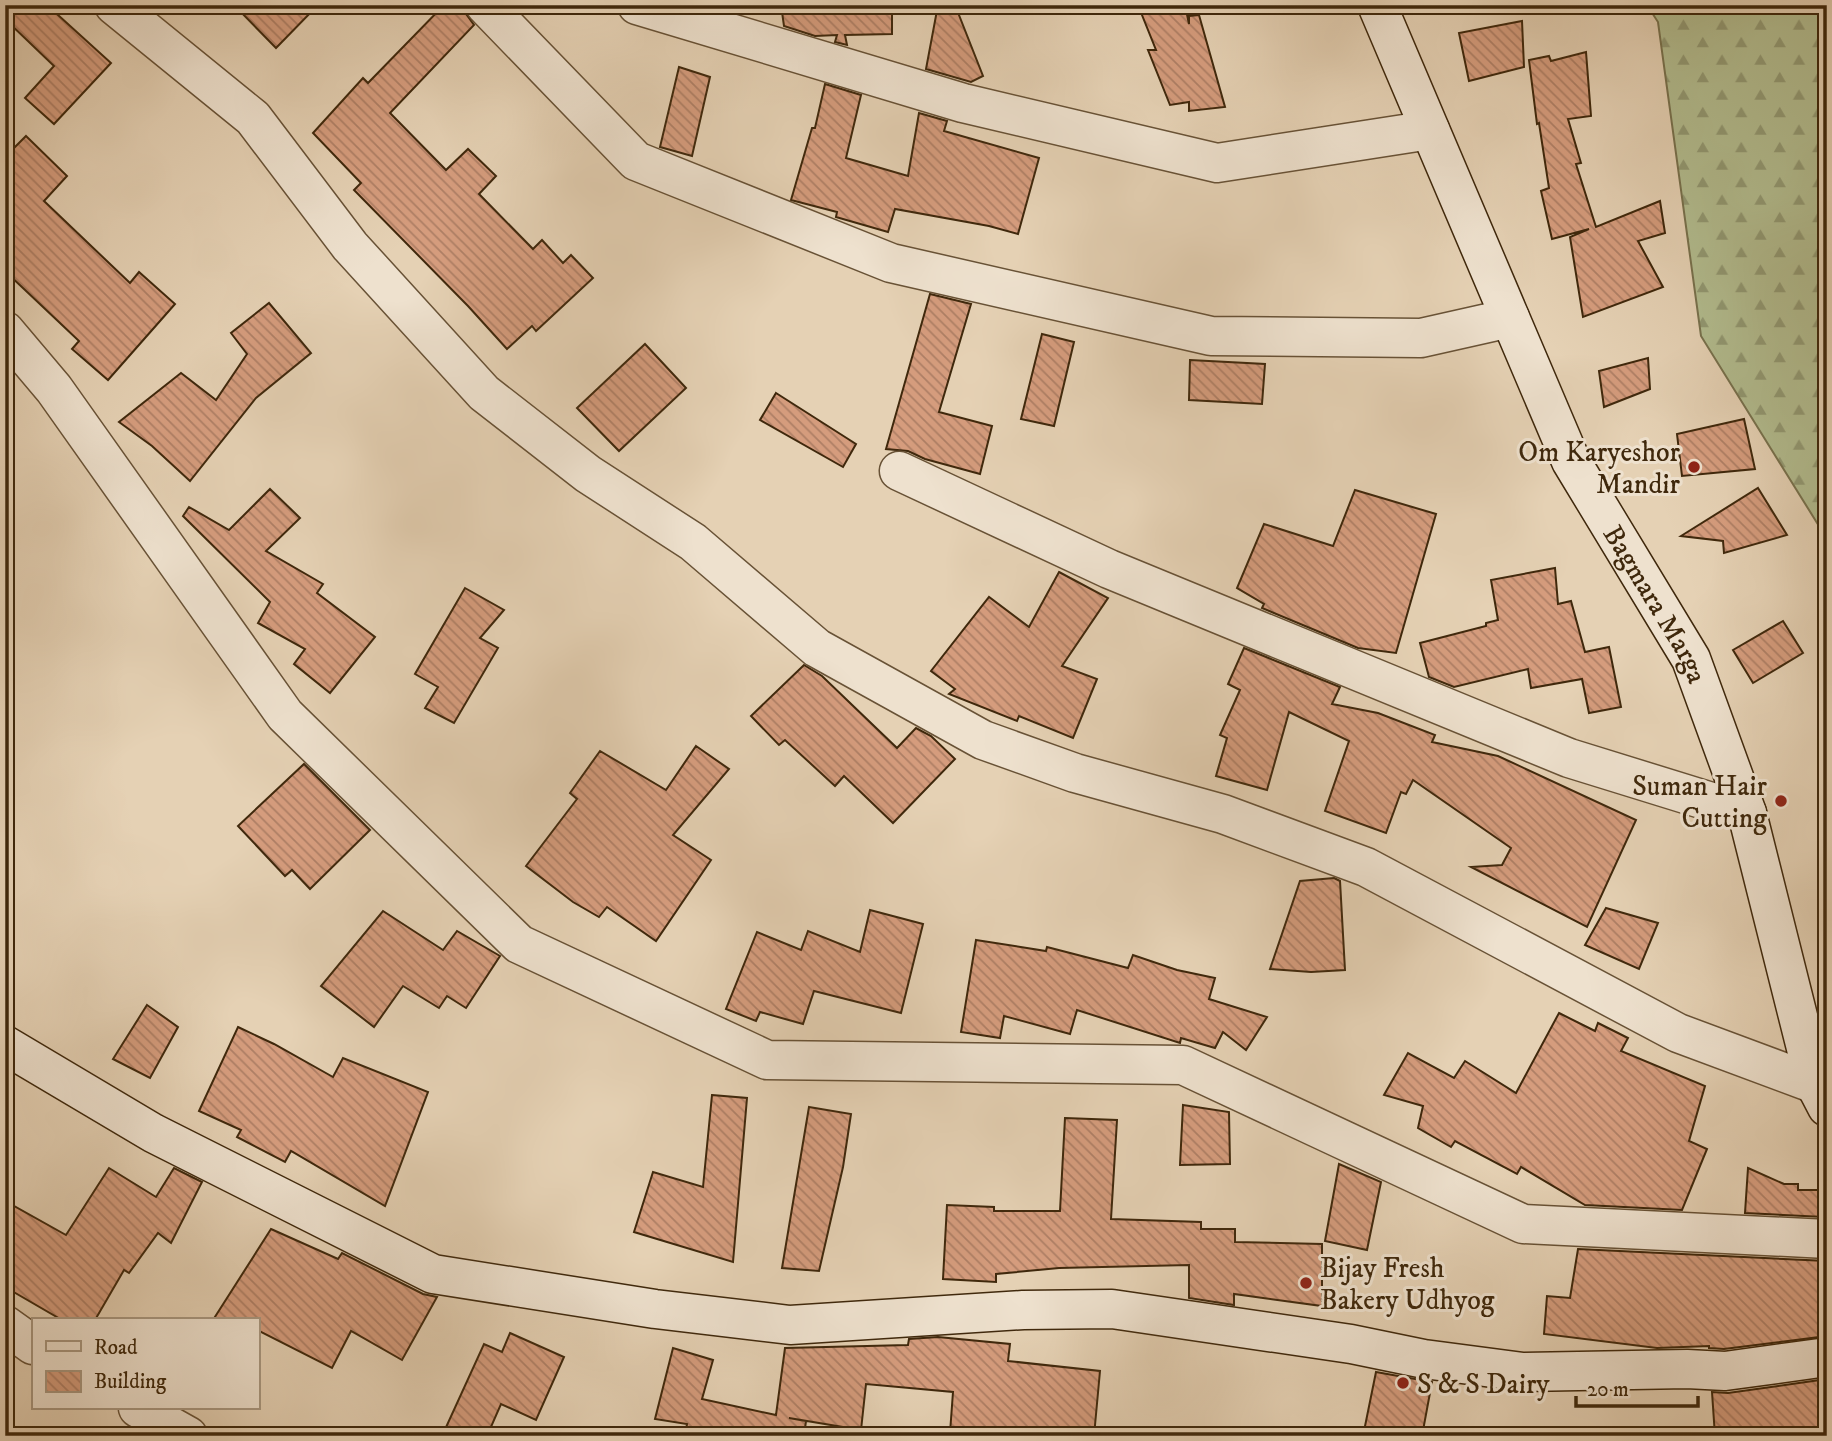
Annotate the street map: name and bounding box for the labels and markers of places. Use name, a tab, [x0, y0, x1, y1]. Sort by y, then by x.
place label: Om Karyeshor Mandir	[1518, 435, 1681, 502]
marker: Om Karyeshor Mandir	[1686, 459, 1702, 475]
place label: Suman Hair Cutting	[1632, 769, 1768, 836]
marker: Suman Hair Cutting	[1773, 793, 1789, 809]
place label: Bijay Fresh Bakery Udhyog	[1320, 1251, 1495, 1318]
marker: Bijay Fresh Bakery Udhyog	[1298, 1275, 1314, 1291]
place label: S & S Dairy	[1417, 1367, 1550, 1402]
marker: S & S Dairy	[1395, 1375, 1411, 1391]

